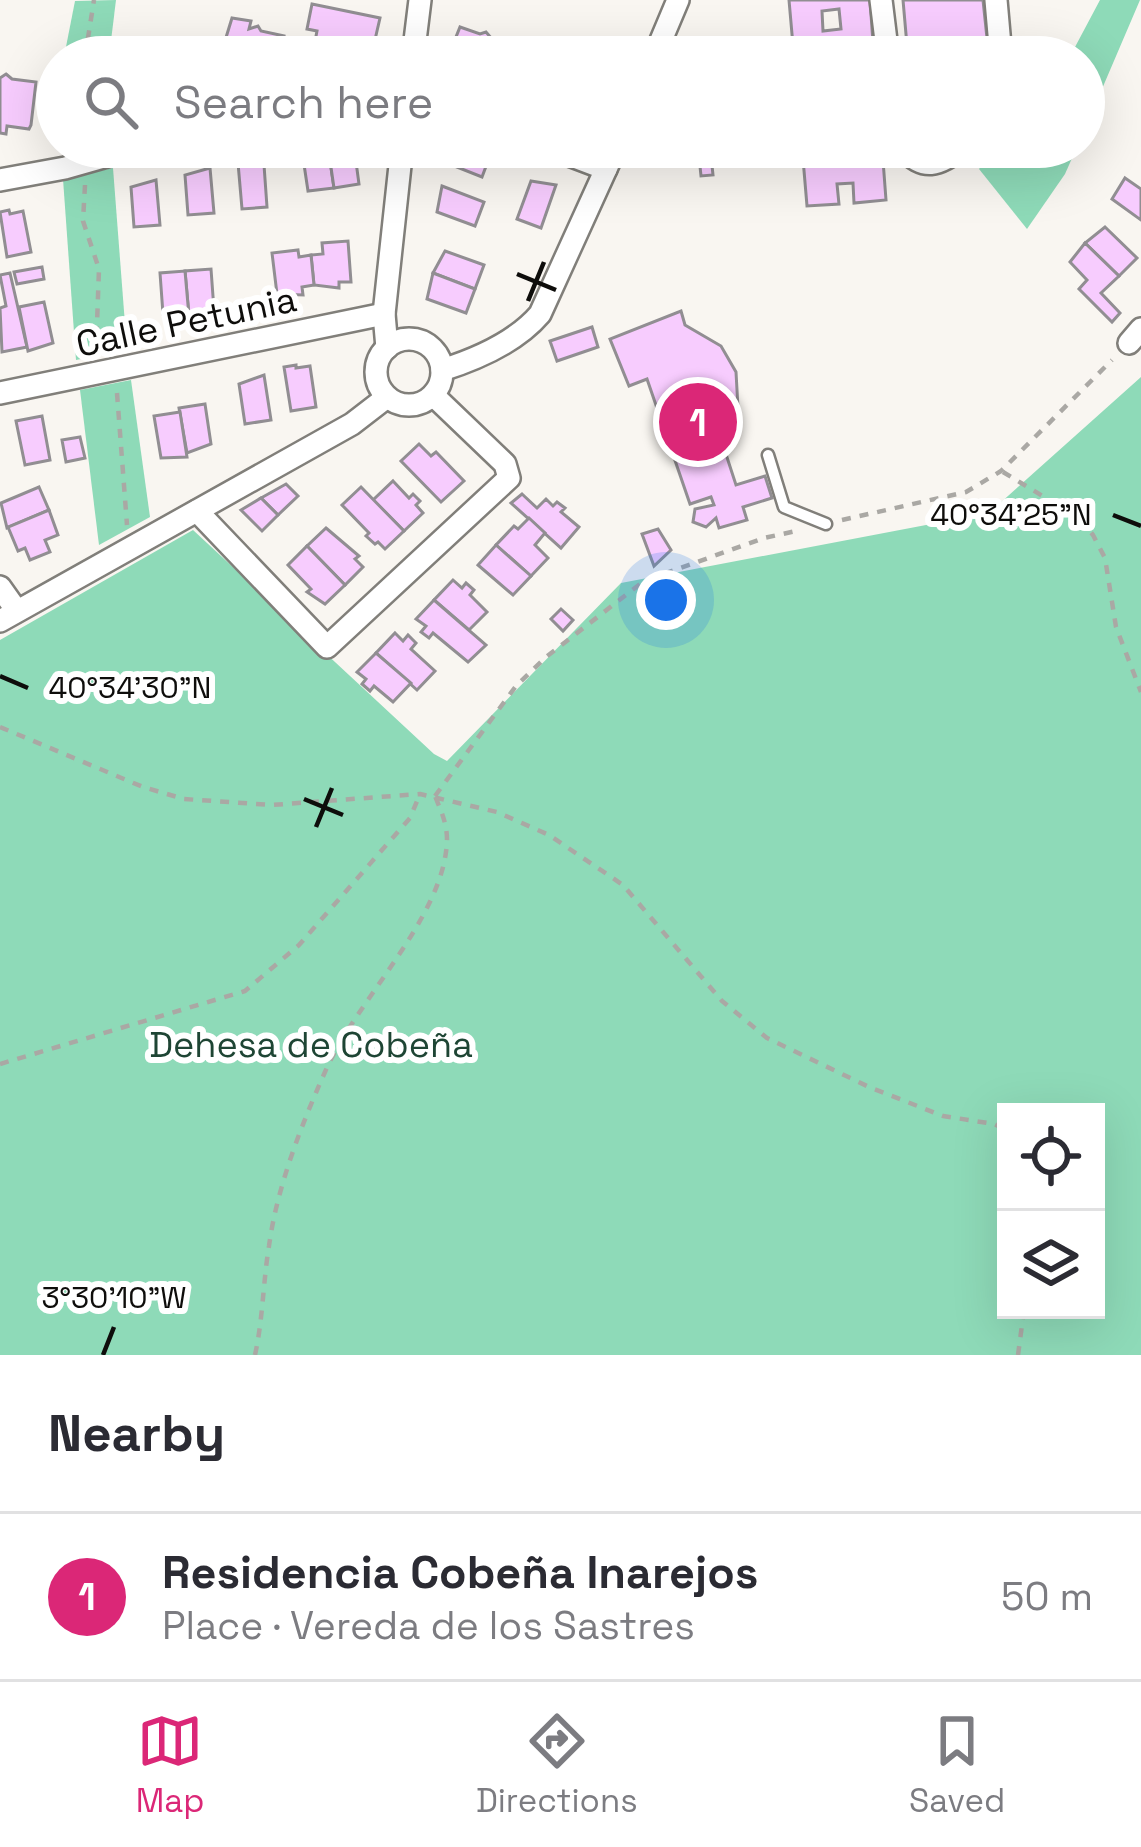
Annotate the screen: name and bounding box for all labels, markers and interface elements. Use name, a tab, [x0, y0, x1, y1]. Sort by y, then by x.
search box	[36, 36, 1105, 168]
icon: search	[78, 69, 144, 135]
text: Search here	[174, 74, 433, 131]
street label: Calle Petunia	[72, 276, 300, 368]
pin: 1	[659, 377, 737, 467]
text: 40°34'25"N	[930, 495, 1092, 534]
your location	[636, 570, 696, 630]
text: 40°34'30"N	[49, 668, 211, 707]
park label: Dehesa de Cobeña	[149, 1022, 473, 1068]
map controls	[997, 1103, 1105, 1319]
button: locate	[997, 1103, 1105, 1211]
button: layers	[997, 1211, 1105, 1319]
text: 3°30'10"W	[41, 1278, 187, 1317]
text: Nearby	[48, 1401, 225, 1466]
text: Residencia Cobeña Inarejos	[162, 1544, 758, 1601]
text: 1	[78, 1572, 96, 1621]
text: 50 m	[1001, 1572, 1093, 1621]
text: Place · Vereda de los Sastres	[162, 1601, 695, 1650]
tab: Map	[136, 1708, 204, 1822]
tab: Directions	[476, 1708, 638, 1822]
tab: Saved	[909, 1708, 1005, 1822]

